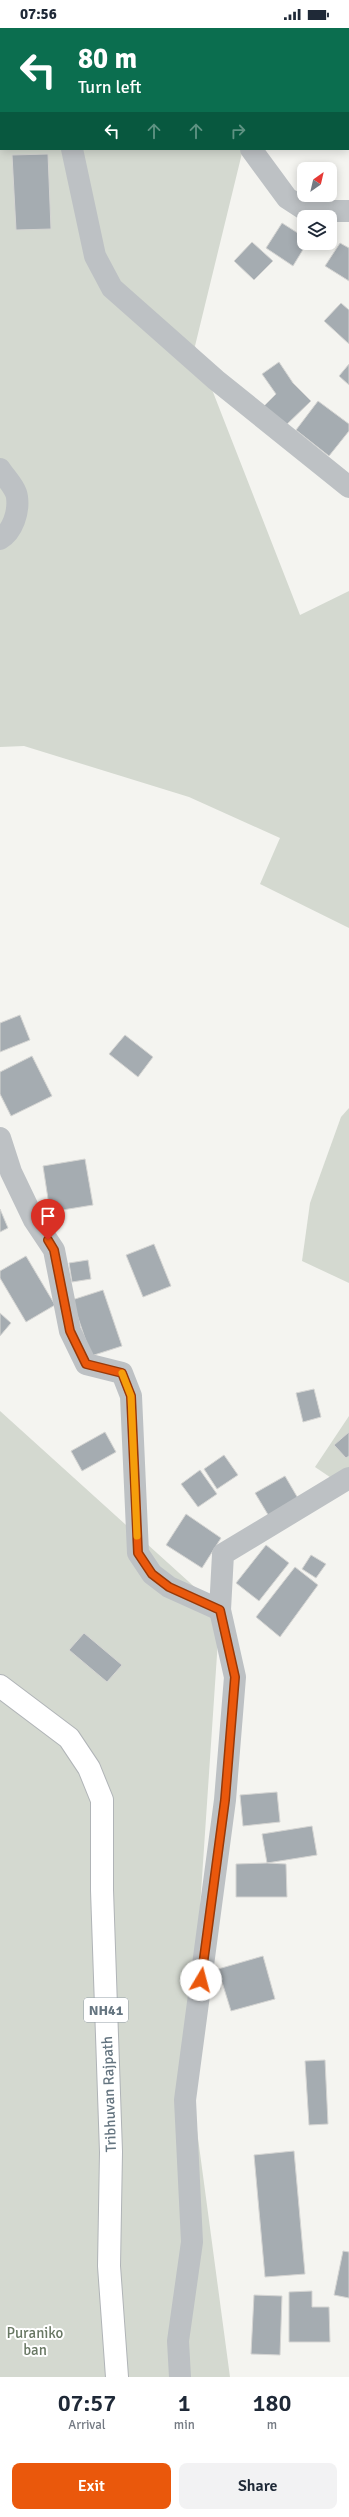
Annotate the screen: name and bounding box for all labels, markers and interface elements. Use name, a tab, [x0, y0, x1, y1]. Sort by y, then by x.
text: 07:56	[20, 5, 57, 23]
text: 80 m	[78, 42, 137, 76]
icon: left	[12, 44, 64, 96]
text: Turn left	[78, 76, 141, 98]
icon: left	[101, 120, 123, 142]
icon: ahead	[143, 120, 165, 142]
icon: ahead	[185, 120, 207, 142]
icon: right	[227, 120, 249, 142]
north arrow	[297, 162, 337, 202]
map controls	[297, 162, 337, 250]
button: layers	[297, 210, 337, 250]
pin	[31, 1199, 65, 1240]
icon: arrive	[37, 1205, 59, 1227]
position arrow	[180, 1959, 222, 2001]
road number: NH41	[84, 1998, 128, 2022]
street label: Tribhuvan Rajpath	[98, 2036, 120, 2152]
park label: Puraniko ban	[7, 2324, 64, 2359]
text: 07:57	[58, 2388, 116, 2418]
text: 1	[178, 2388, 191, 2418]
text: 180	[252, 2388, 291, 2418]
text: Arrival	[68, 2417, 106, 2433]
text: min	[174, 2417, 195, 2433]
text: m	[267, 2417, 277, 2433]
button: Exit	[12, 2463, 171, 2509]
button: Share	[179, 2463, 337, 2509]

